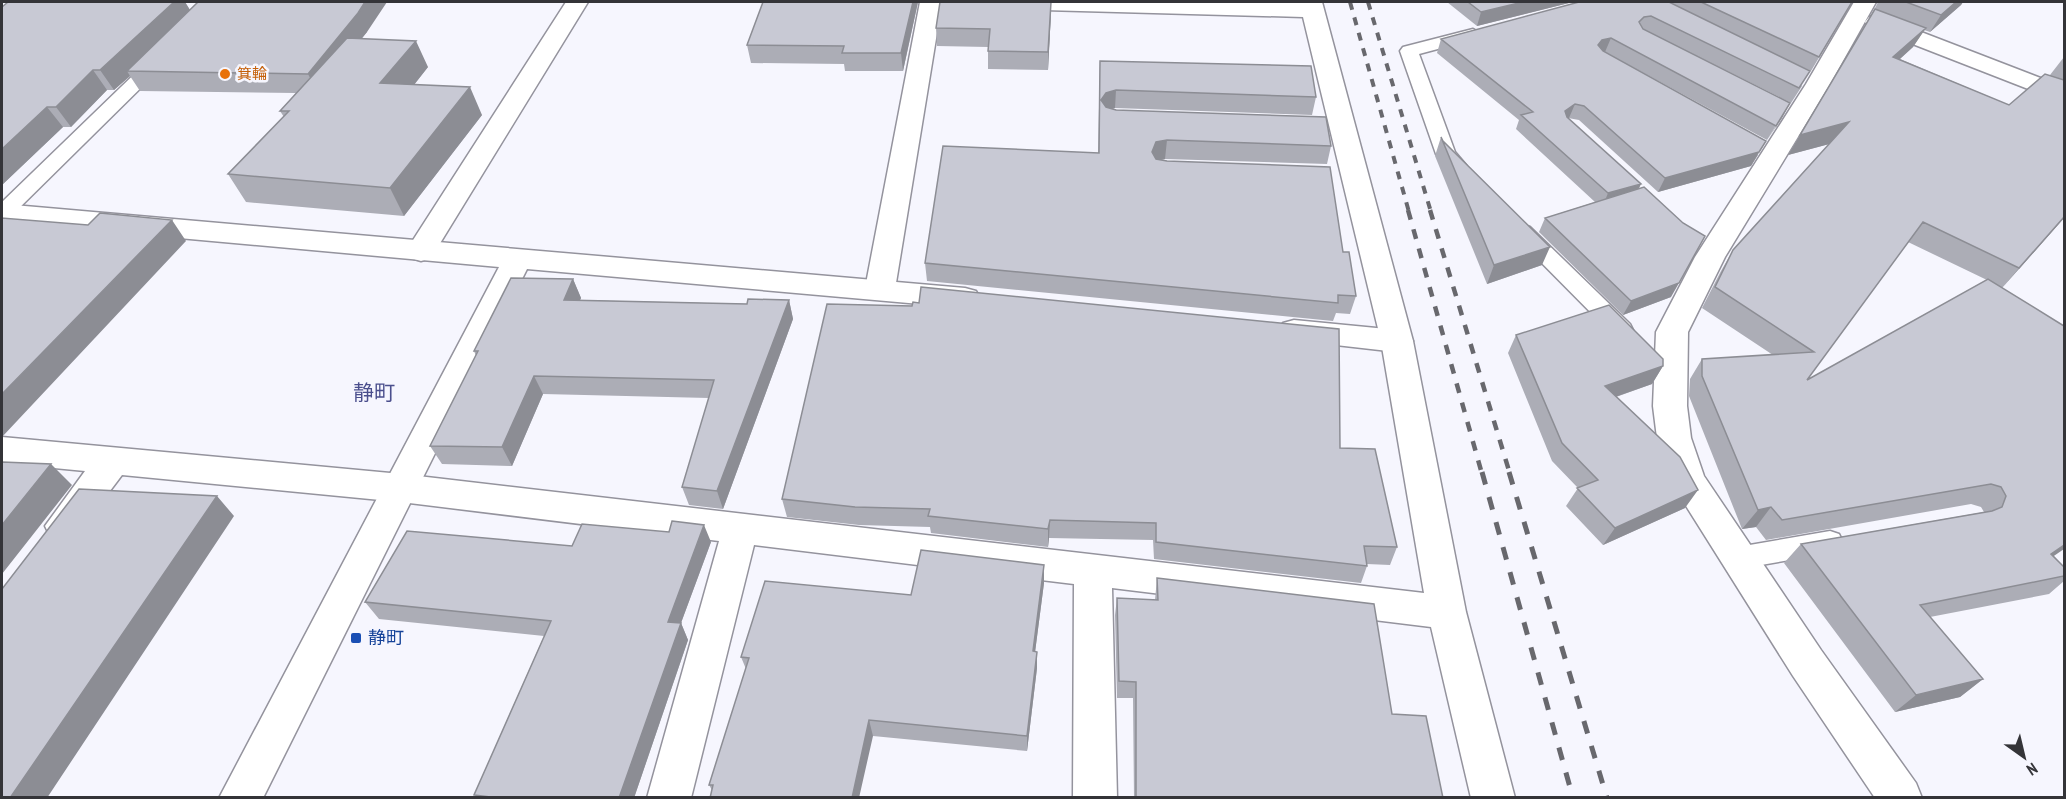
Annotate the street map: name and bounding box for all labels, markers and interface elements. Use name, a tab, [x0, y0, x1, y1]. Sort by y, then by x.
place label: 箕輪	[237, 64, 267, 83]
marker: 箕輪	[218, 67, 232, 81]
district label: 静町	[353, 379, 395, 406]
place label: 静町	[368, 626, 404, 649]
marker: 静町	[349, 631, 363, 645]
north arrow	[1994, 727, 2054, 787]
text: N	[2023, 759, 2042, 780]

